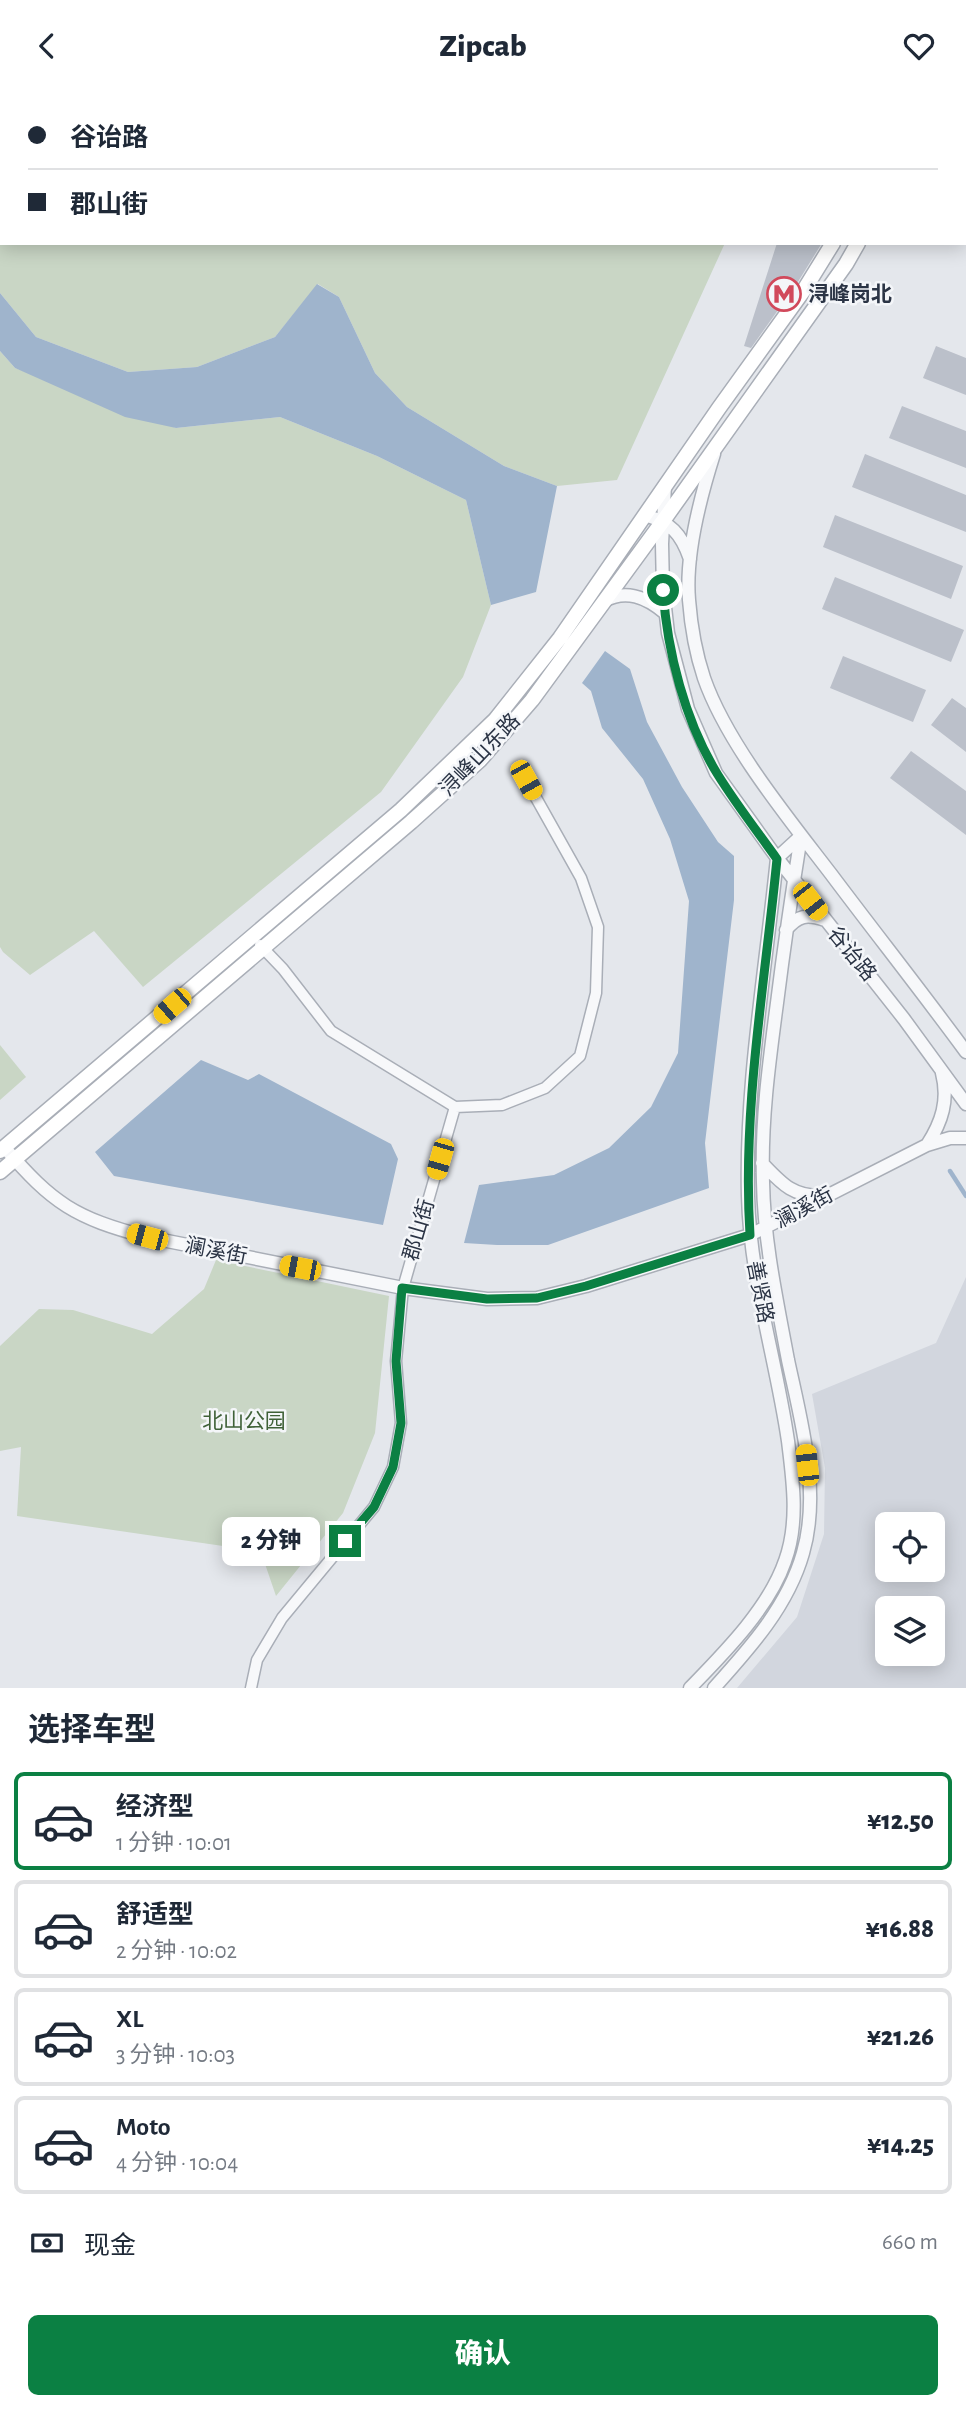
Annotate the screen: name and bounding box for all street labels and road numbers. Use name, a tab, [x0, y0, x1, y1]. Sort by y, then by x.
street label: 浔峰山东路	[435, 709, 524, 800]
street label: 谷诒路	[824, 922, 881, 985]
street label: 澜溪街	[771, 1183, 837, 1232]
street label: 郡山街	[399, 1197, 438, 1263]
street label: 澜溪街	[183, 1234, 249, 1267]
street label: 善贤路	[744, 1259, 777, 1325]

